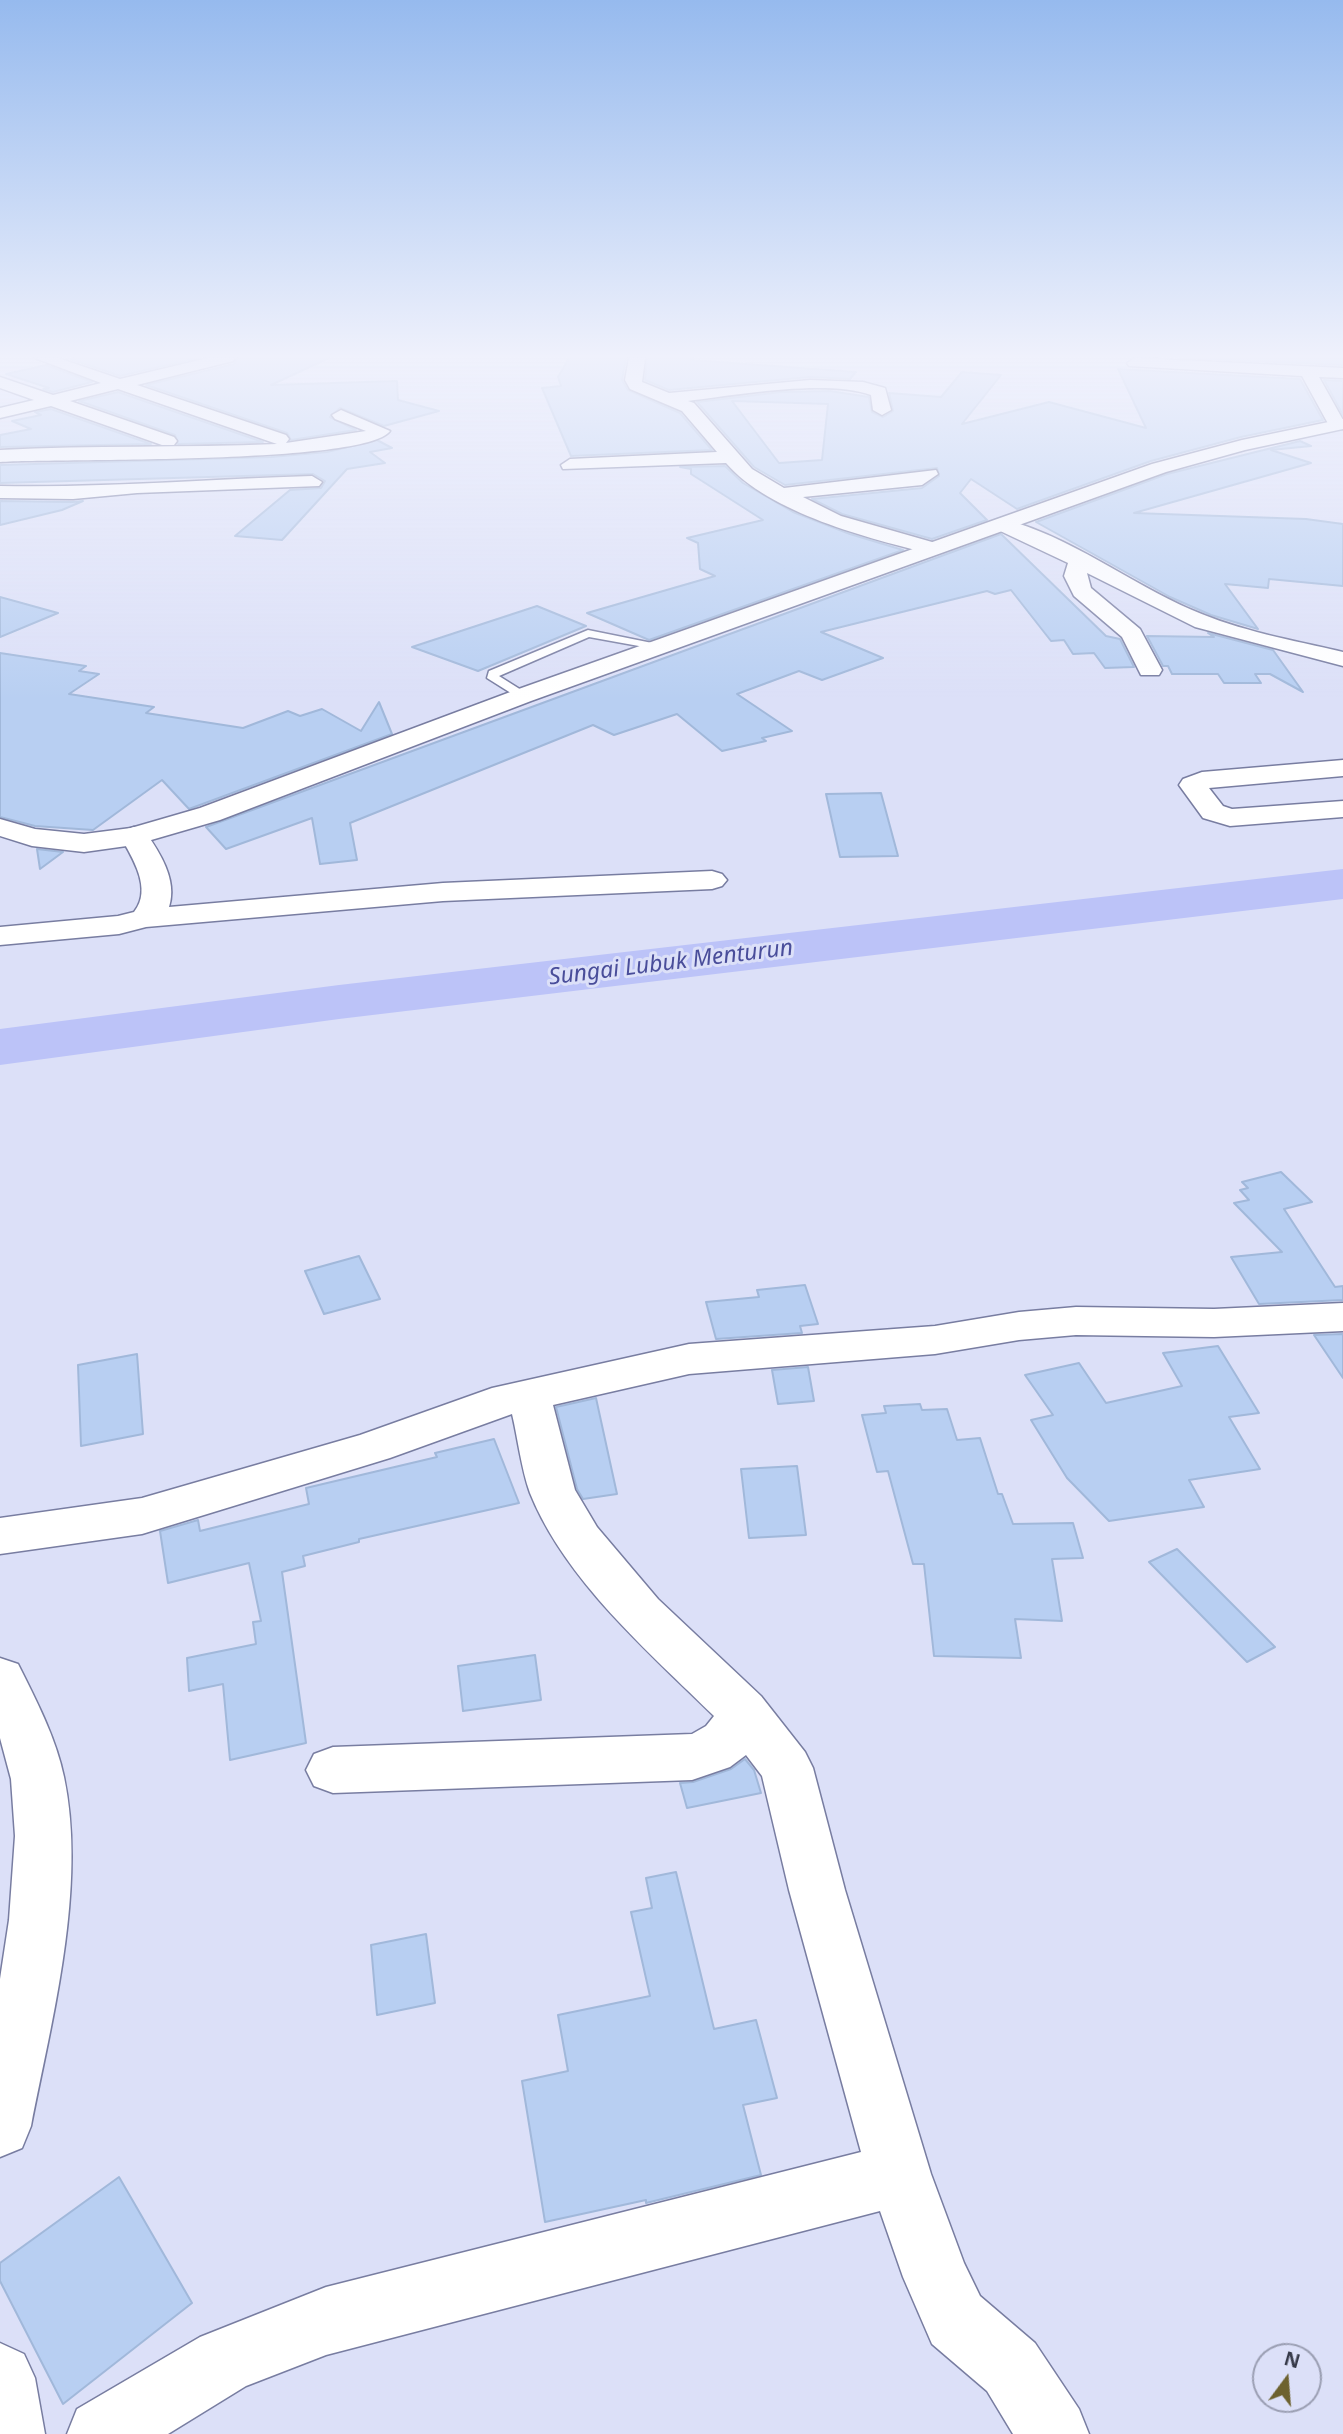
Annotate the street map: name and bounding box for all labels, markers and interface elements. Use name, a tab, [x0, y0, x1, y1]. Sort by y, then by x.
water label: Sungai Lubuk Menturun	[547, 934, 795, 992]
north arrow	[1252, 2343, 1322, 2413]
text: N	[1281, 2345, 1303, 2374]

